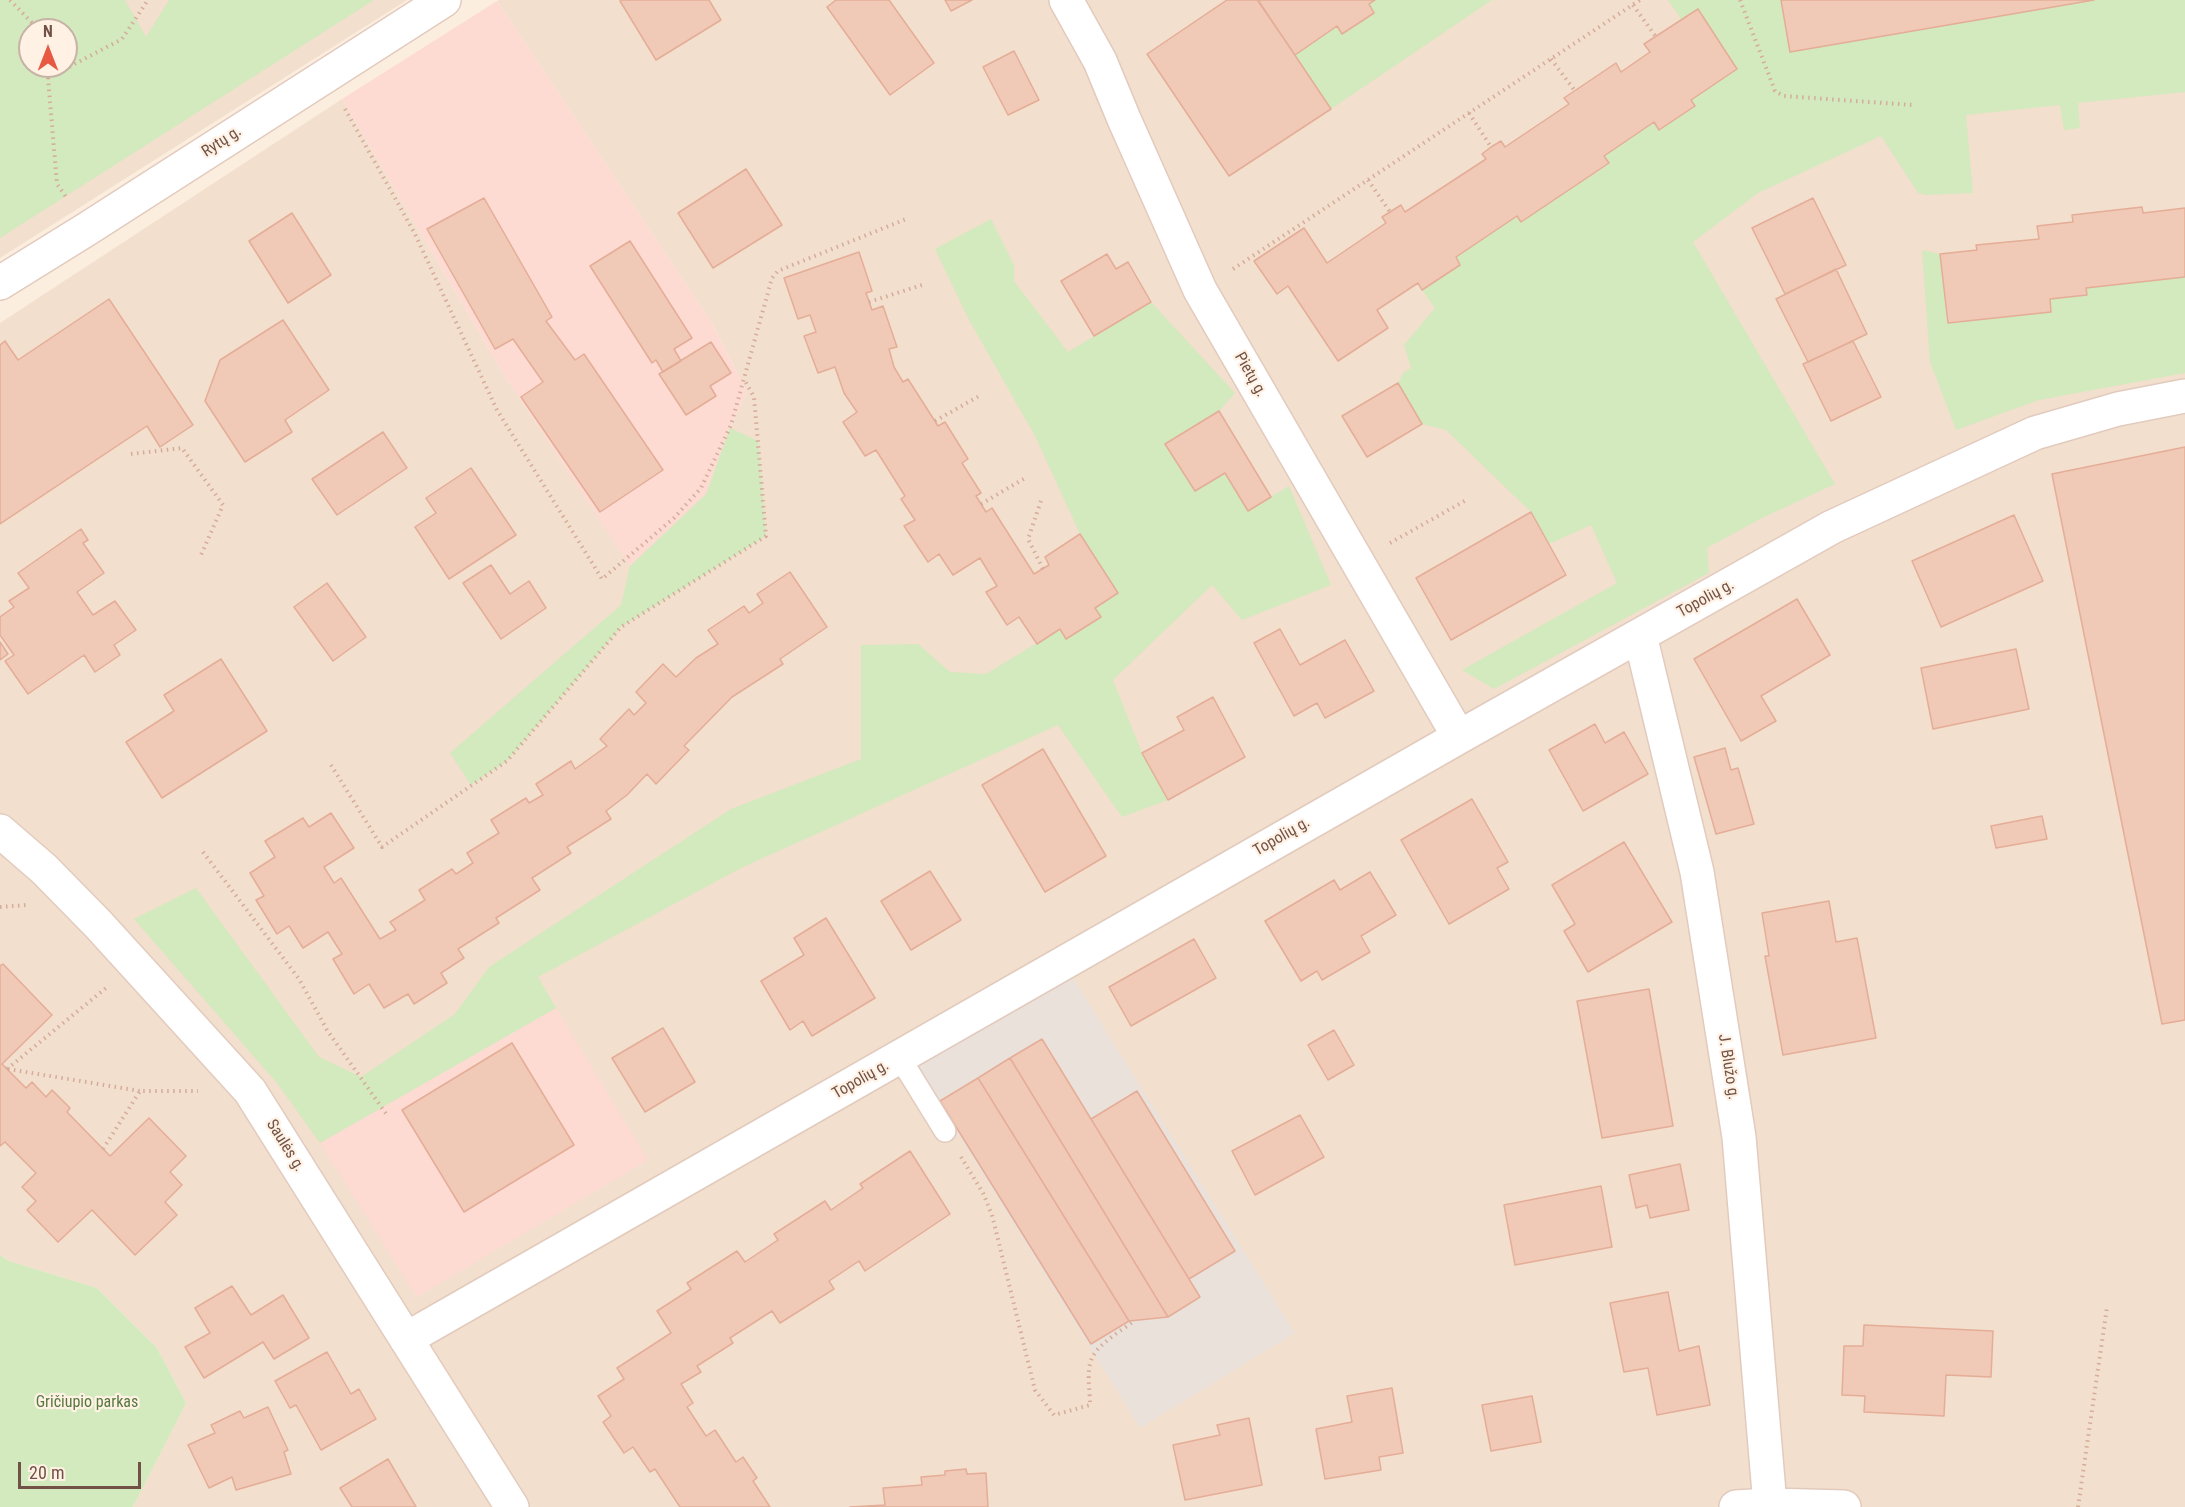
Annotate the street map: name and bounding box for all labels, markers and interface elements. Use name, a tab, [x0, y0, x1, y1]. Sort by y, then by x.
north arrow	[18, 18, 78, 78]
text: N	[43, 22, 53, 41]
street label: Rytų g.	[199, 122, 245, 162]
street label: Pietų g.	[1230, 349, 1270, 401]
street label: Topolių g.	[1674, 575, 1738, 623]
street label: Topolių g.	[1250, 813, 1314, 861]
street label: J. Blužo g.	[1713, 1033, 1743, 1101]
street label: Topolių g.	[829, 1056, 893, 1104]
street label: Saulės g.	[262, 1116, 308, 1176]
park label: Gričiupio parkas	[36, 1393, 138, 1413]
scale bar	[21, 1450, 144, 1488]
text: 20 m	[29, 1462, 64, 1483]

